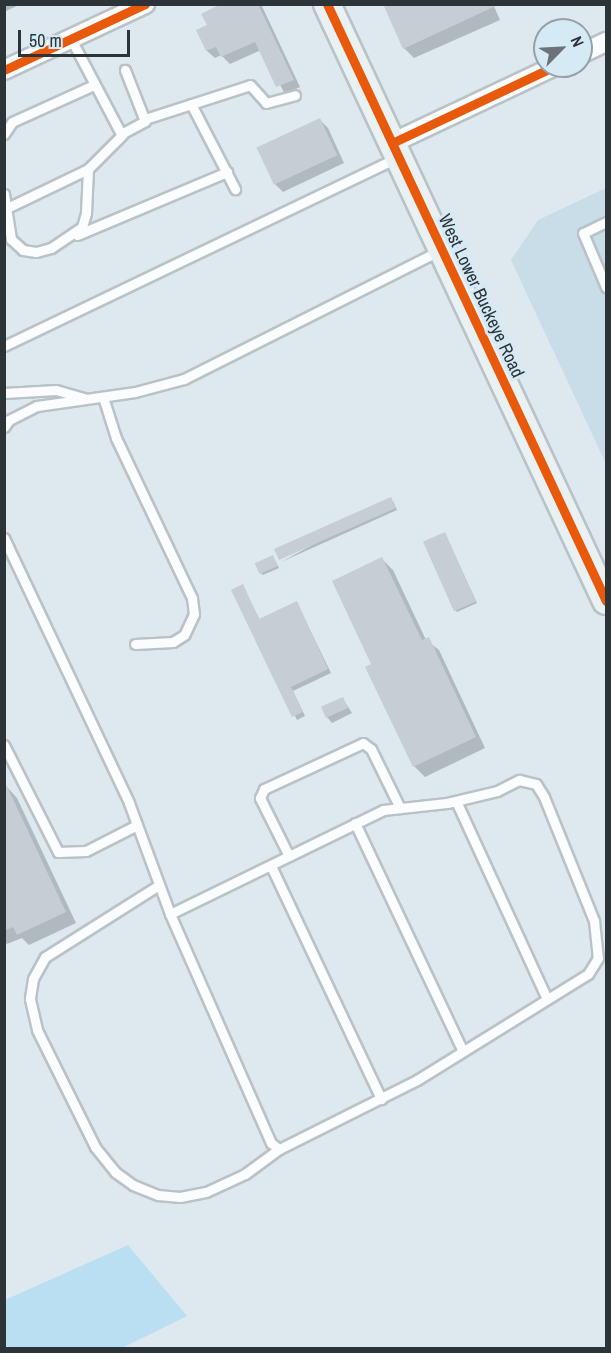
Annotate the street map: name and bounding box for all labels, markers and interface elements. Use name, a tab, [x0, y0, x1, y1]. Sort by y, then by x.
scale bar	[21, 18, 134, 56]
north arrow	[533, 18, 593, 78]
text: 50 m	[29, 28, 62, 53]
text: N	[566, 33, 590, 50]
street label: West Lower Buckeye Road	[434, 211, 528, 381]

